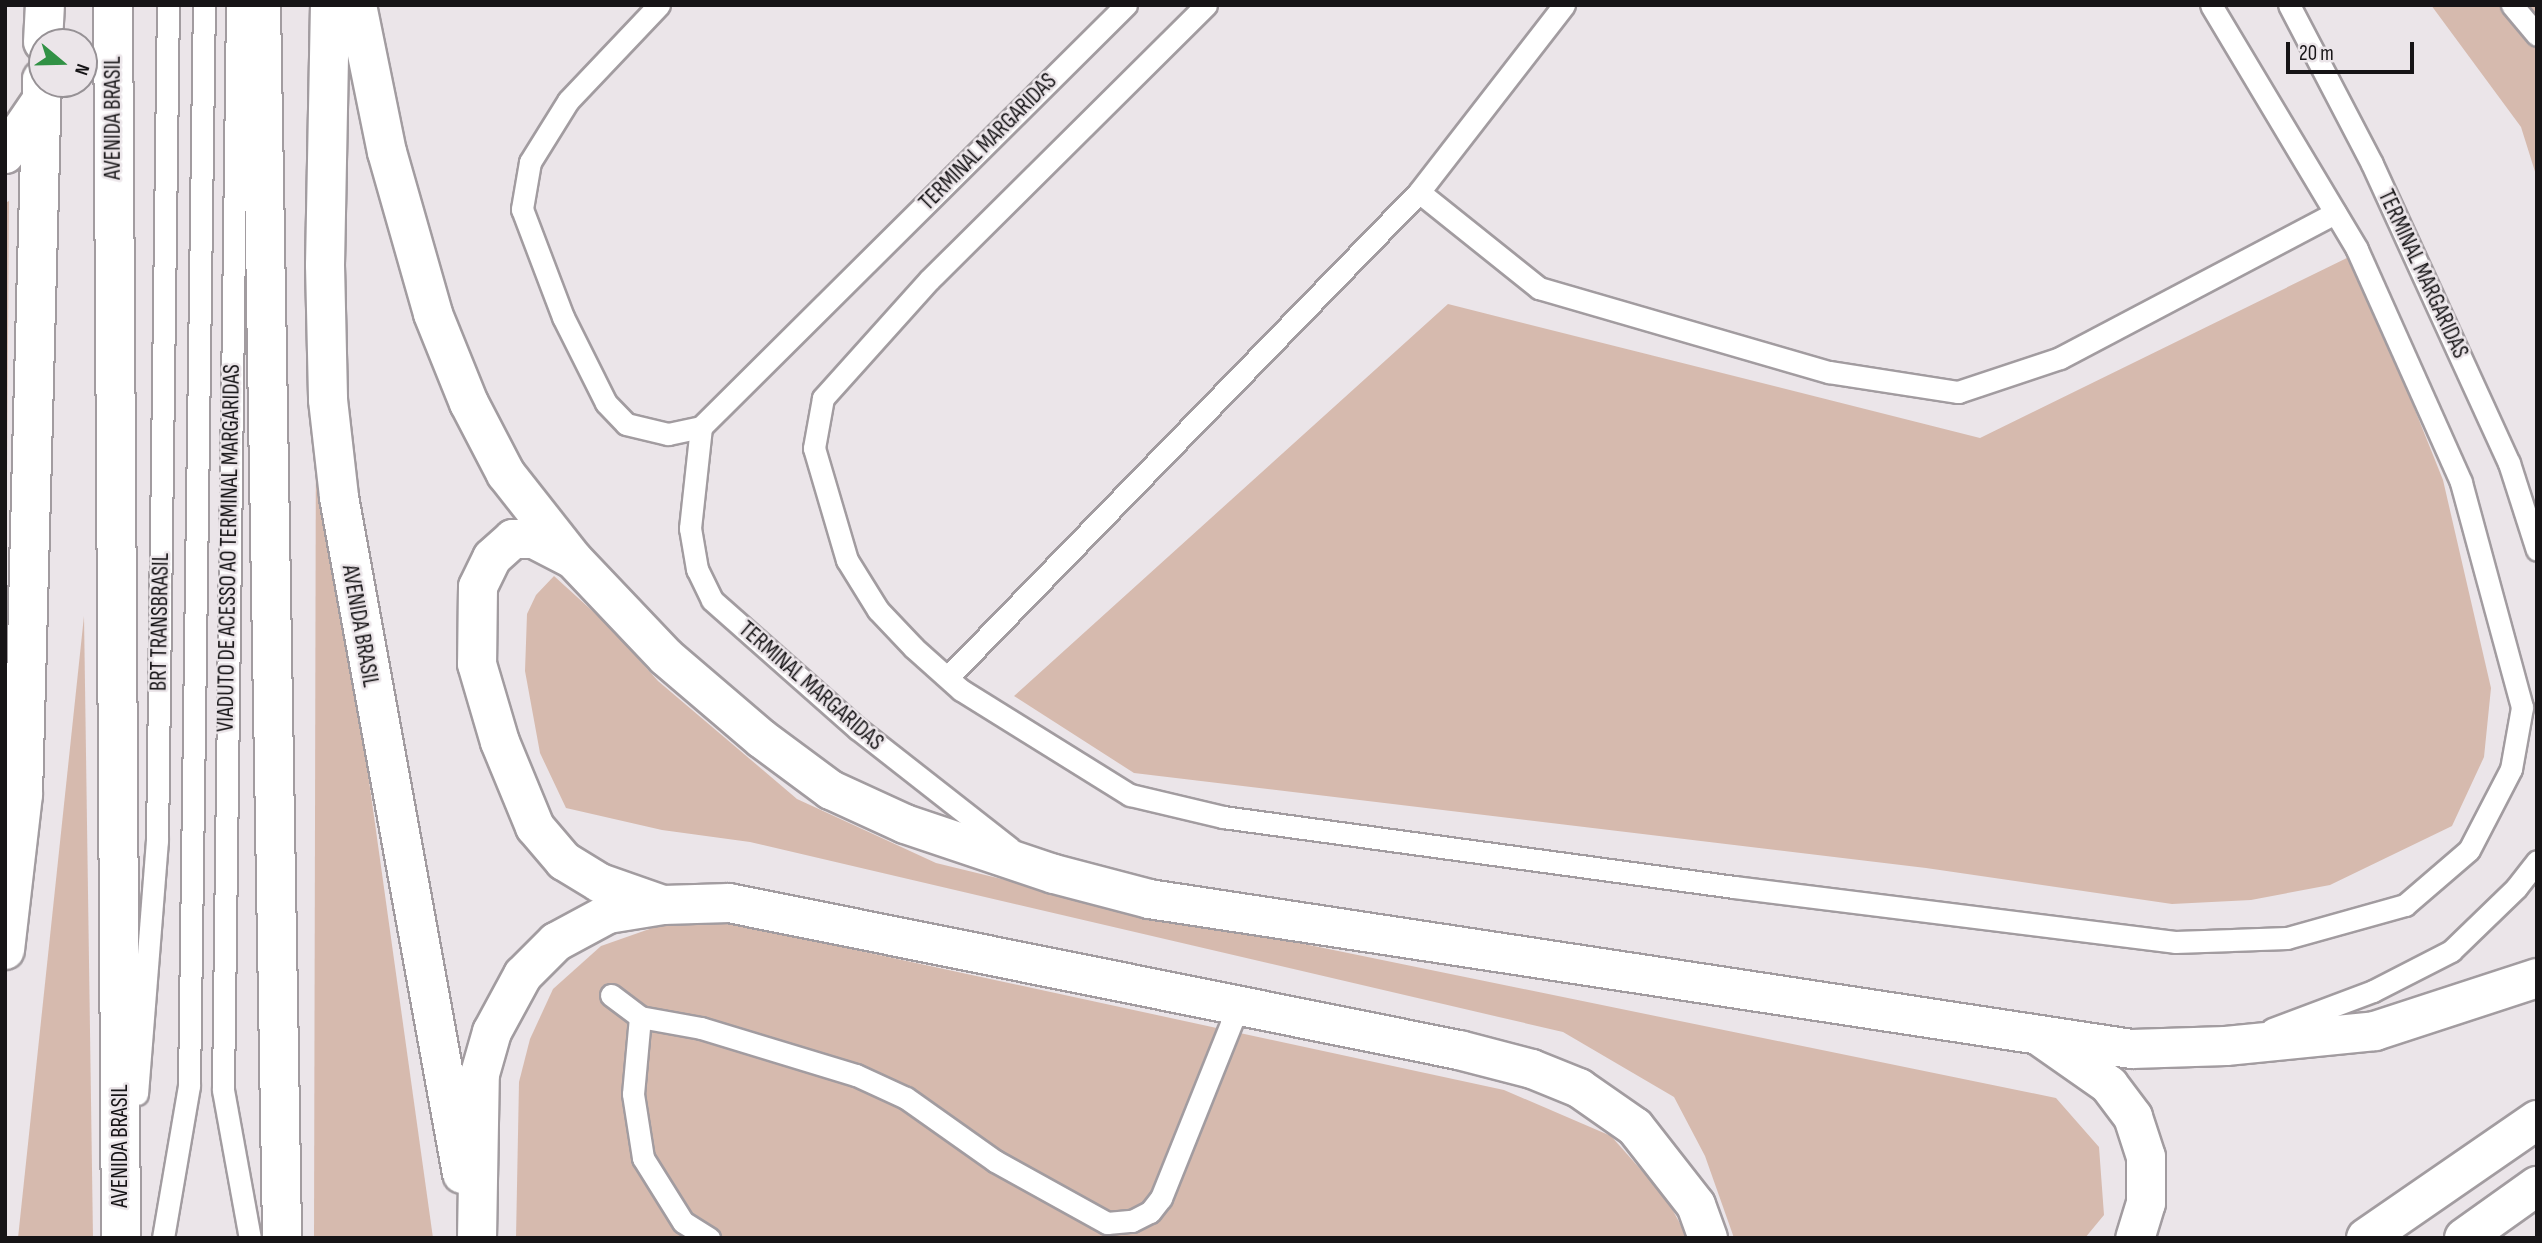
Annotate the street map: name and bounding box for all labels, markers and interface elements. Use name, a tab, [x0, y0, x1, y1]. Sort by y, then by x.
north arrow	[28, 28, 98, 98]
scale bar	[2290, 28, 2418, 72]
text: 20 m	[2299, 41, 2334, 66]
street label: AVENIDA BRASIL	[99, 56, 127, 180]
text: N	[69, 61, 94, 78]
street label: TERMINAL MARGARIDAS	[914, 68, 1062, 216]
street label: TERMINAL MARGARIDAS	[2372, 185, 2474, 363]
street label: VIADUTO DE ACESSO AO TERMINAL MARGARIDAS	[212, 364, 246, 732]
street label: BRT TRANSBRASIL	[145, 553, 175, 691]
street label: AVENIDA BRASIL	[336, 563, 384, 689]
street label: TERMINAL MARGARIDAS	[733, 616, 889, 756]
street label: AVENIDA BRASIL	[106, 1084, 134, 1208]

